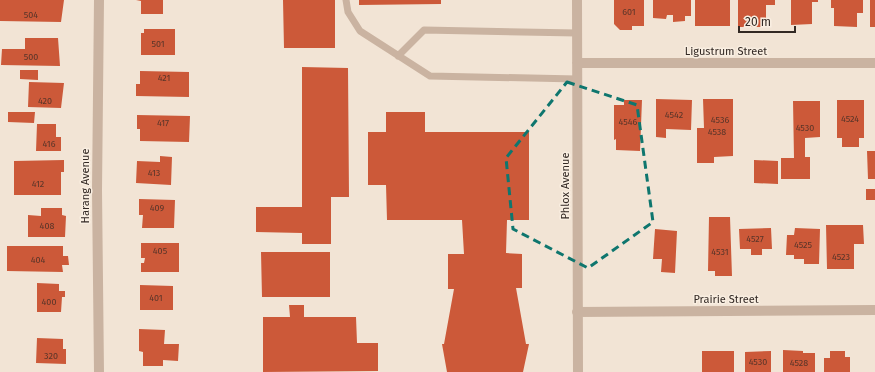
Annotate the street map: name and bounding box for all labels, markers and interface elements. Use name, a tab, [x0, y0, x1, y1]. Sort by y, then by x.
house number: 601	[622, 7, 636, 17]
scale bar	[739, 8, 795, 34]
house number: 504	[24, 10, 38, 20]
text: 20 m	[745, 15, 771, 29]
house number: 501	[151, 39, 165, 49]
street label: Ligustrum Street	[685, 45, 767, 58]
house number: 500	[24, 52, 38, 62]
house number: 421	[158, 73, 170, 83]
house number: 420	[38, 96, 52, 106]
house number: 4542	[665, 110, 683, 120]
house number: 4524	[841, 114, 859, 124]
house number: 4536	[711, 115, 729, 125]
house number: 4546	[619, 117, 638, 127]
house number: 417	[157, 118, 169, 128]
house number: 4530	[796, 123, 814, 133]
house number: 4538	[708, 127, 726, 137]
house number: 416	[43, 139, 56, 149]
street label: Harang Avenue	[79, 149, 92, 223]
street label: Phlox Avenue	[559, 153, 572, 219]
house number: 413	[148, 168, 160, 178]
house number: 412	[32, 179, 44, 189]
house number: 409	[150, 203, 164, 213]
house number: 408	[40, 221, 54, 231]
house number: 4527	[746, 234, 764, 244]
house number: 4525	[794, 240, 813, 250]
house number: 405	[153, 246, 168, 256]
house number: 4531	[711, 247, 729, 257]
house number: 4523	[832, 252, 850, 262]
house number: 404	[31, 255, 46, 265]
house number: 401	[149, 293, 163, 303]
street label: Prairie Street	[693, 293, 759, 306]
house number: 400	[42, 297, 56, 307]
house number: 320	[44, 351, 58, 361]
house number: 4530	[749, 357, 767, 367]
house number: 4528	[790, 358, 808, 368]

